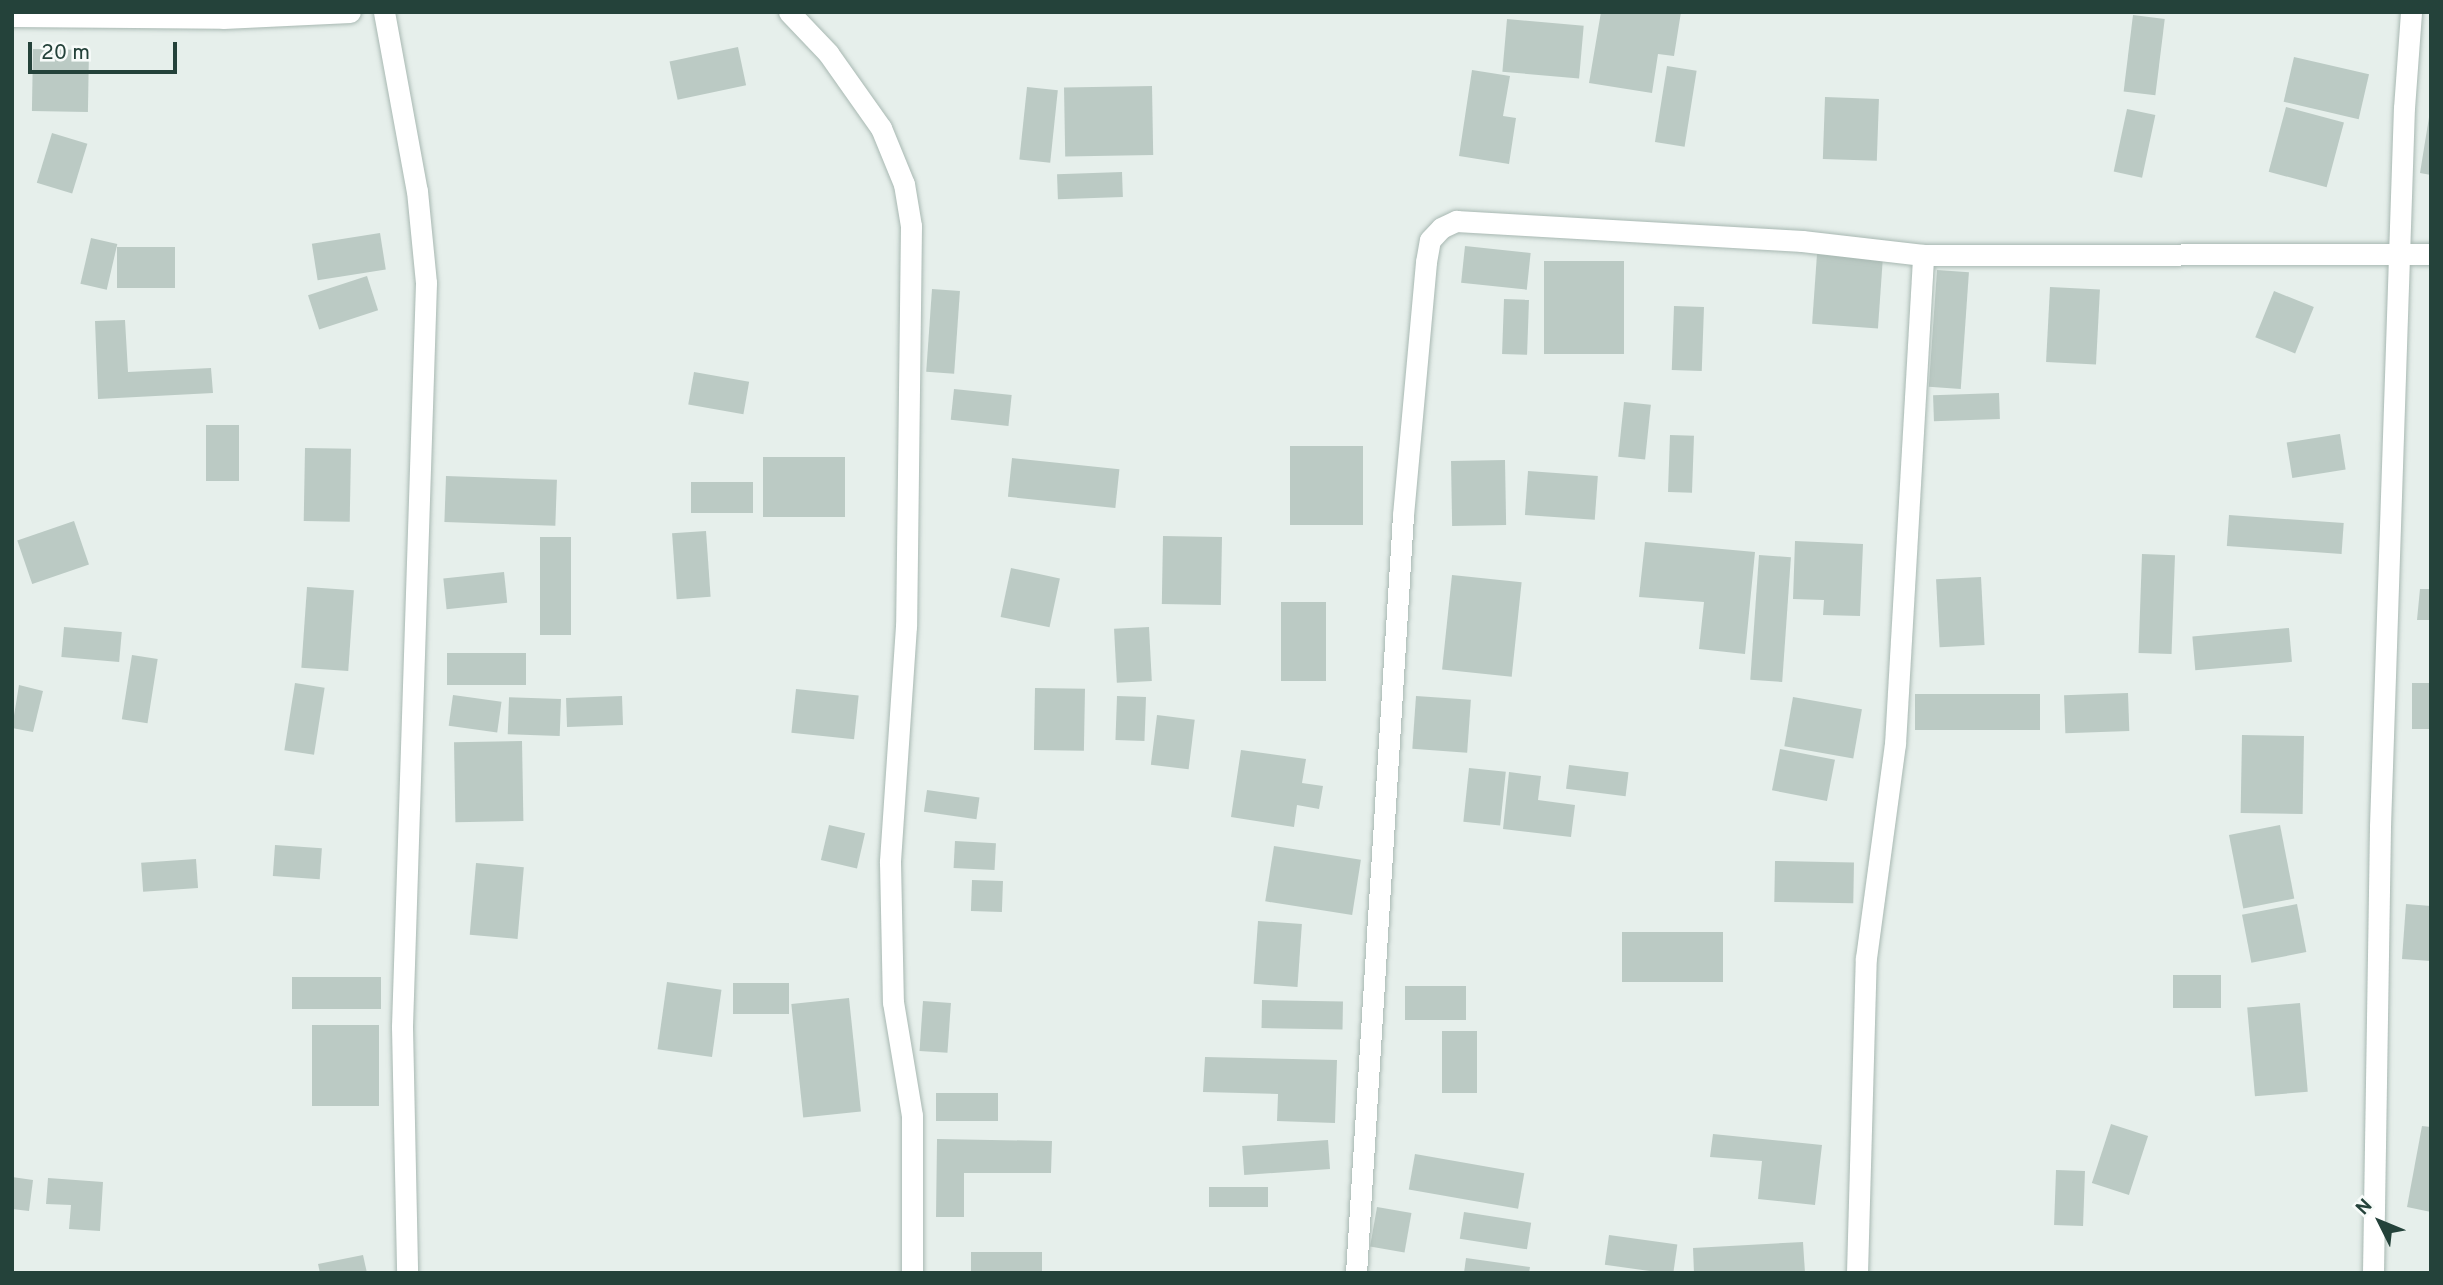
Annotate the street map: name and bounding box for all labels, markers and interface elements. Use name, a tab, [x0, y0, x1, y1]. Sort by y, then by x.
scale bar	[32, 28, 180, 72]
text: 20 m	[41, 40, 90, 67]
north arrow	[2345, 1187, 2415, 1257]
text: N	[2351, 1195, 2378, 1221]

